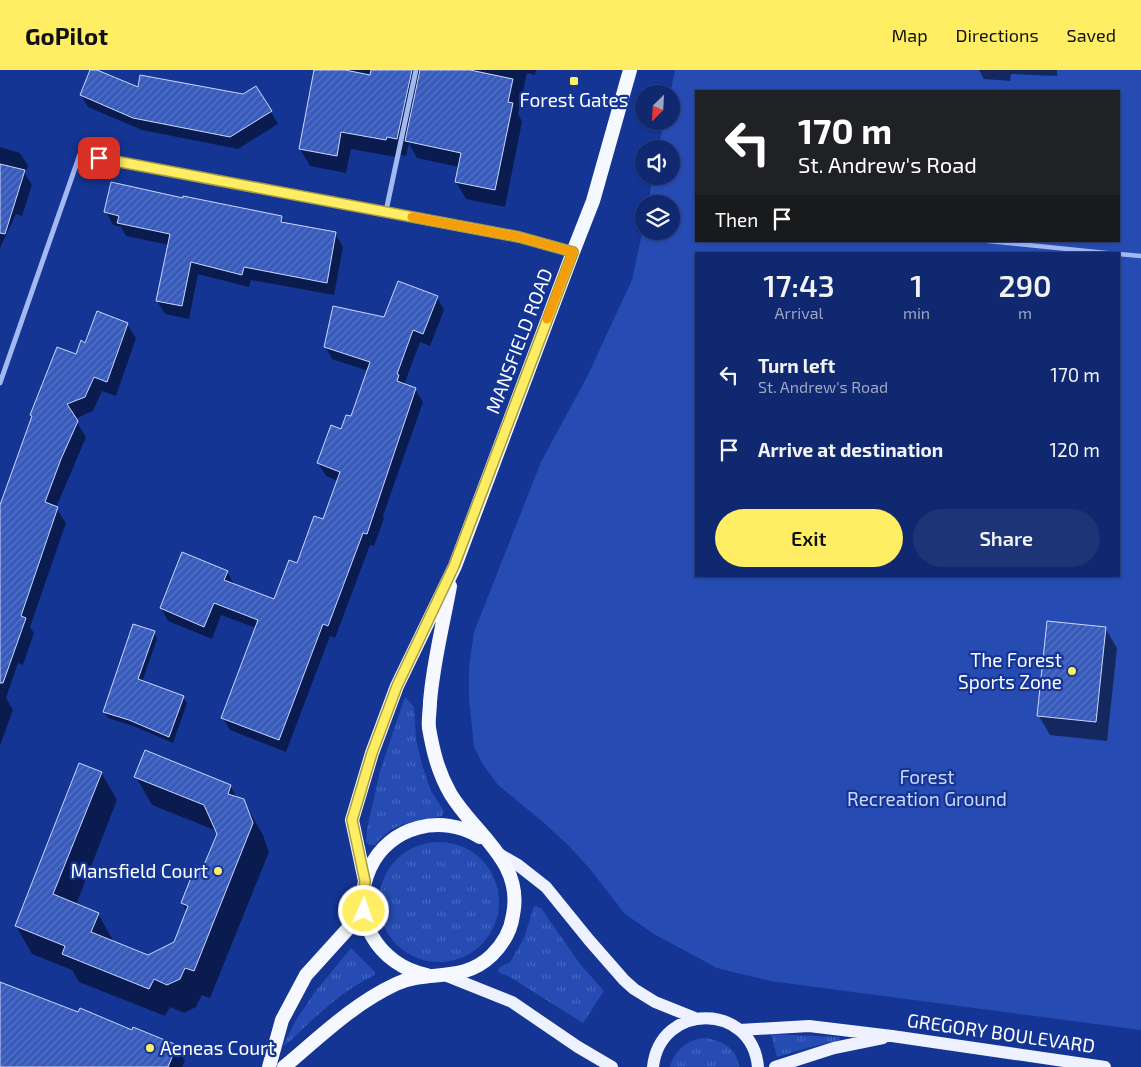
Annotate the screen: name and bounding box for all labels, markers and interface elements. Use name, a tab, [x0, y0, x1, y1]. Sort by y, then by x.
text: GoPilot	[25, 21, 108, 50]
text: Map	[891, 24, 928, 46]
text: Directions	[956, 24, 1039, 46]
text: Saved	[1067, 24, 1116, 46]
marker: Forest Gates	[568, 75, 580, 87]
north arrow	[635, 85, 680, 130]
map controls	[635, 85, 680, 240]
place label: Forest Gates	[520, 88, 628, 111]
text: 170 m	[798, 109, 892, 151]
icon: left	[715, 110, 780, 175]
pin	[78, 137, 120, 179]
button: sound	[635, 140, 680, 185]
icon: arrive	[85, 144, 113, 172]
text: St. Andrew's Road	[798, 151, 977, 177]
button: layers	[635, 195, 680, 240]
icon: arrive	[768, 205, 796, 233]
text: Then	[715, 208, 758, 231]
street label: MANSFIELD ROAD	[480, 265, 557, 417]
text: 17:43	[763, 267, 835, 303]
text: 1	[910, 267, 923, 303]
text: 290	[998, 267, 1052, 303]
text: Arrival	[775, 303, 823, 322]
text: min	[903, 303, 930, 322]
text: m	[1018, 303, 1032, 322]
text: Turn left	[758, 354, 835, 377]
icon: left	[715, 361, 743, 389]
text: 170 m	[1050, 363, 1100, 386]
text: St. Andrew's Road	[758, 377, 888, 396]
icon: arrive	[715, 436, 743, 464]
text: Arrive at destination	[758, 438, 943, 461]
text: 120 m	[1049, 438, 1100, 461]
button: Exit	[715, 509, 903, 567]
button: Share	[913, 509, 1100, 567]
place label: The Forest Sports Zone	[958, 648, 1062, 693]
marker: The Forest Sports Zone	[1066, 665, 1078, 677]
park label: Forest Recreation Ground	[847, 765, 1007, 810]
place label: Mansfield Court	[70, 859, 208, 882]
marker: Mansfield Court	[212, 865, 224, 877]
position arrow	[337, 884, 389, 936]
street label: GREGORY BOULEVARD	[906, 1008, 1097, 1057]
place label: Aeneas Court	[160, 1036, 275, 1059]
marker: Aeneas Court	[144, 1042, 156, 1054]

